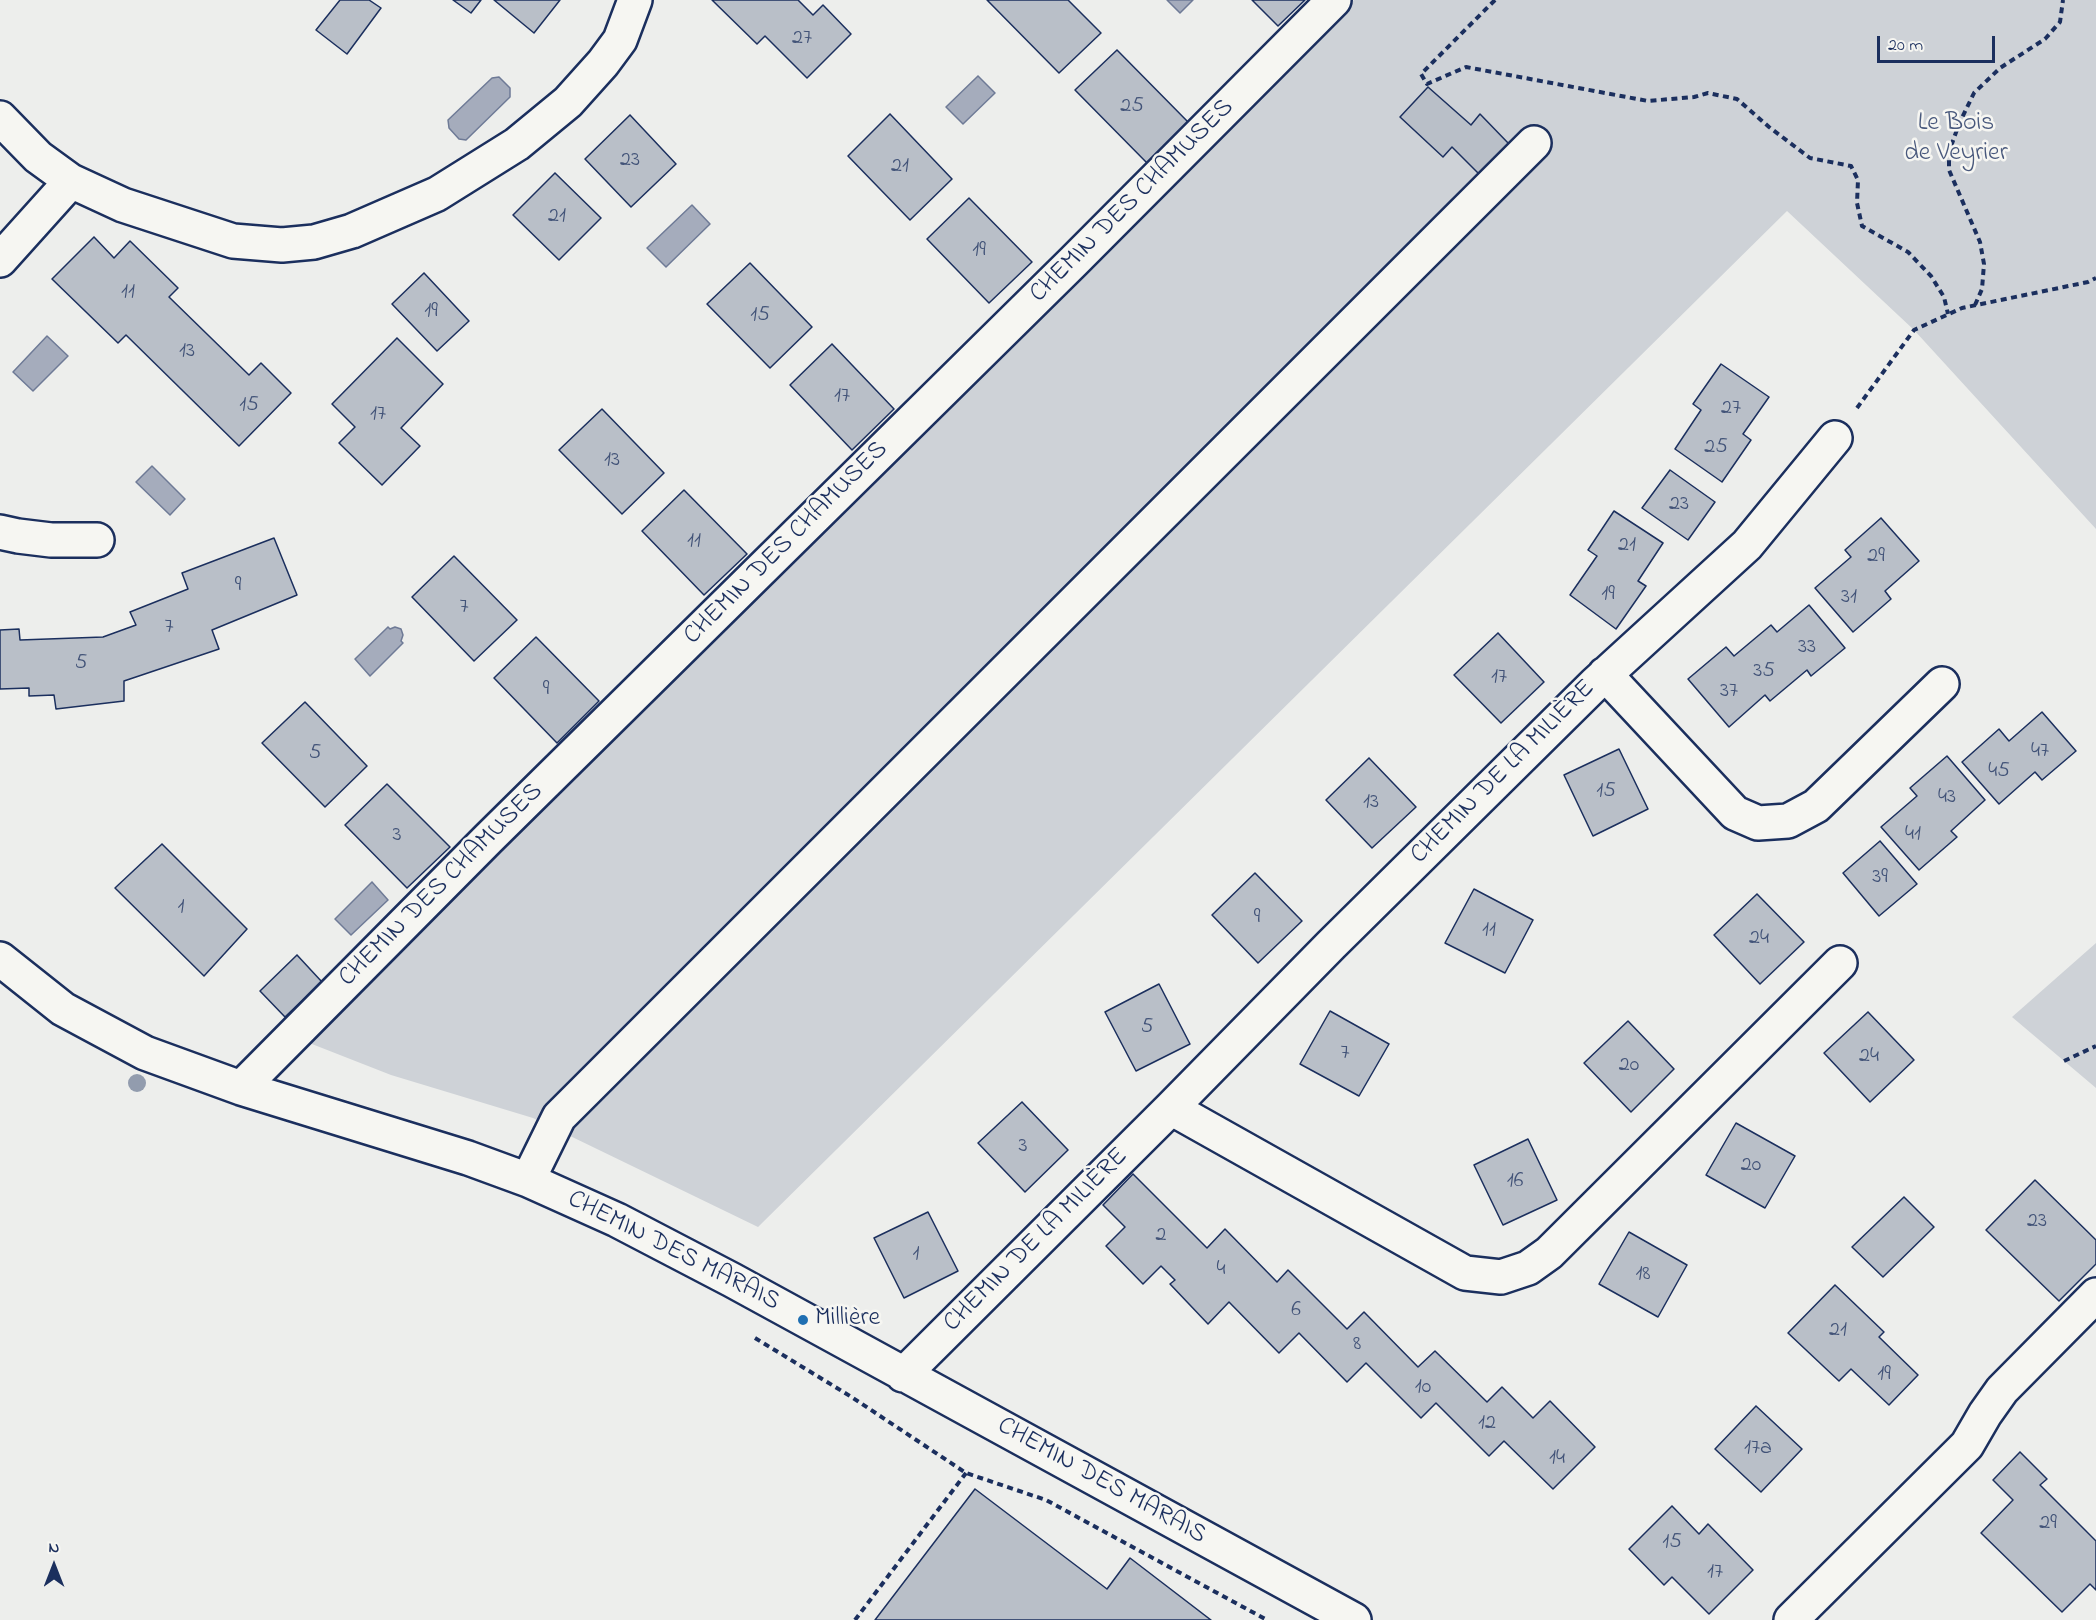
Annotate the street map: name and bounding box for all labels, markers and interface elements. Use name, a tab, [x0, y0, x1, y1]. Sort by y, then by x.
scale bar	[1880, 24, 1998, 62]
house number: 27	[792, 26, 812, 52]
text: 20 m	[1888, 33, 1923, 59]
street label: CHEMIN DES CHAMUSES	[1024, 93, 1242, 311]
house number: 25	[1120, 94, 1144, 120]
park label: Le Bois de Veyrier	[1904, 109, 2008, 170]
house number: 23	[620, 148, 640, 174]
house number: 21	[891, 154, 909, 180]
house number: 21	[548, 204, 566, 230]
house number: 19	[972, 238, 986, 264]
house number: 11	[121, 280, 135, 306]
house number: 19	[424, 299, 438, 325]
house number: 15	[750, 303, 770, 329]
house number: 13	[179, 339, 195, 365]
house number: 17	[834, 384, 850, 410]
house number: 15	[239, 393, 259, 419]
house number: 27	[1721, 396, 1741, 422]
house number: 17	[370, 402, 386, 428]
street label: CHEMIN DES CHAMUSES	[678, 435, 896, 653]
house number: 25	[1704, 435, 1728, 461]
house number: 13	[604, 448, 620, 474]
house number: 23	[1669, 492, 1689, 518]
house number: 11	[687, 529, 701, 555]
house number: 21	[1618, 533, 1636, 559]
house number: 29	[1867, 544, 1885, 570]
house number: 9	[235, 573, 241, 599]
house number: 19	[1601, 582, 1615, 608]
house number: 31	[1841, 585, 1857, 611]
house number: 7	[459, 595, 469, 621]
house number: 7	[164, 615, 174, 641]
house number: 33	[1798, 635, 1816, 661]
house number: 5	[75, 651, 87, 677]
house number: 35	[1753, 659, 1775, 685]
house number: 17	[1491, 665, 1507, 691]
street label: CHEMIN DE LA MILIÈRE	[1405, 674, 1603, 872]
house number: 9	[543, 677, 549, 703]
house number: 37	[1720, 679, 1738, 705]
house number: 47	[2031, 739, 2049, 765]
house number: 5	[309, 741, 321, 767]
house number: 45	[1988, 759, 2010, 785]
street label: CHEMIN DES CHAMUSES	[333, 777, 551, 995]
house number: 15	[1596, 779, 1616, 805]
house number: 43	[1938, 785, 1956, 811]
house number: 13	[1363, 790, 1379, 816]
house number: 41	[1905, 822, 1921, 848]
house number: 3	[392, 823, 402, 849]
house number: 39	[1872, 865, 1888, 891]
house number: 1	[178, 895, 184, 921]
house number: 9	[1254, 905, 1260, 931]
house number: 11	[1482, 918, 1496, 944]
house number: 24	[1749, 926, 1769, 952]
house number: 5	[1141, 1015, 1153, 1041]
house number: 7	[1340, 1041, 1350, 1067]
house number: 24	[1859, 1044, 1879, 1070]
house number: 20	[1619, 1053, 1639, 1079]
house number: 3	[1018, 1134, 1028, 1160]
street label: CHEMIN DE LA MILIÈRE	[938, 1142, 1136, 1340]
house number: 20	[1741, 1153, 1761, 1179]
house number: 16	[1507, 1169, 1523, 1195]
street label: CHEMIN DES MARAIS	[562, 1185, 784, 1319]
house number: 23	[2027, 1209, 2047, 1235]
house number: 2	[1156, 1223, 1166, 1249]
house number: 1	[913, 1242, 919, 1268]
house number: 4	[1216, 1257, 1226, 1283]
house number: 18	[1635, 1262, 1651, 1288]
house number: 6	[1291, 1298, 1301, 1324]
place label: Millière	[815, 1304, 880, 1336]
marker: Millière	[796, 1313, 810, 1327]
house number: 21	[1829, 1318, 1847, 1344]
house number: 8	[1353, 1332, 1361, 1358]
house number: 19	[1877, 1362, 1891, 1388]
house number: 10	[1415, 1375, 1431, 1401]
house number: 12	[1478, 1411, 1496, 1437]
street label: CHEMIN DES MARAIS	[991, 1412, 1211, 1552]
house number: 17a	[1744, 1436, 1772, 1462]
house number: 14	[1549, 1446, 1565, 1472]
house number: 29	[2039, 1511, 2057, 1537]
house number: 15	[1662, 1530, 1682, 1556]
north arrow	[24, 1536, 84, 1596]
text: N	[49, 1536, 59, 1560]
house number: 17	[1707, 1560, 1723, 1586]

